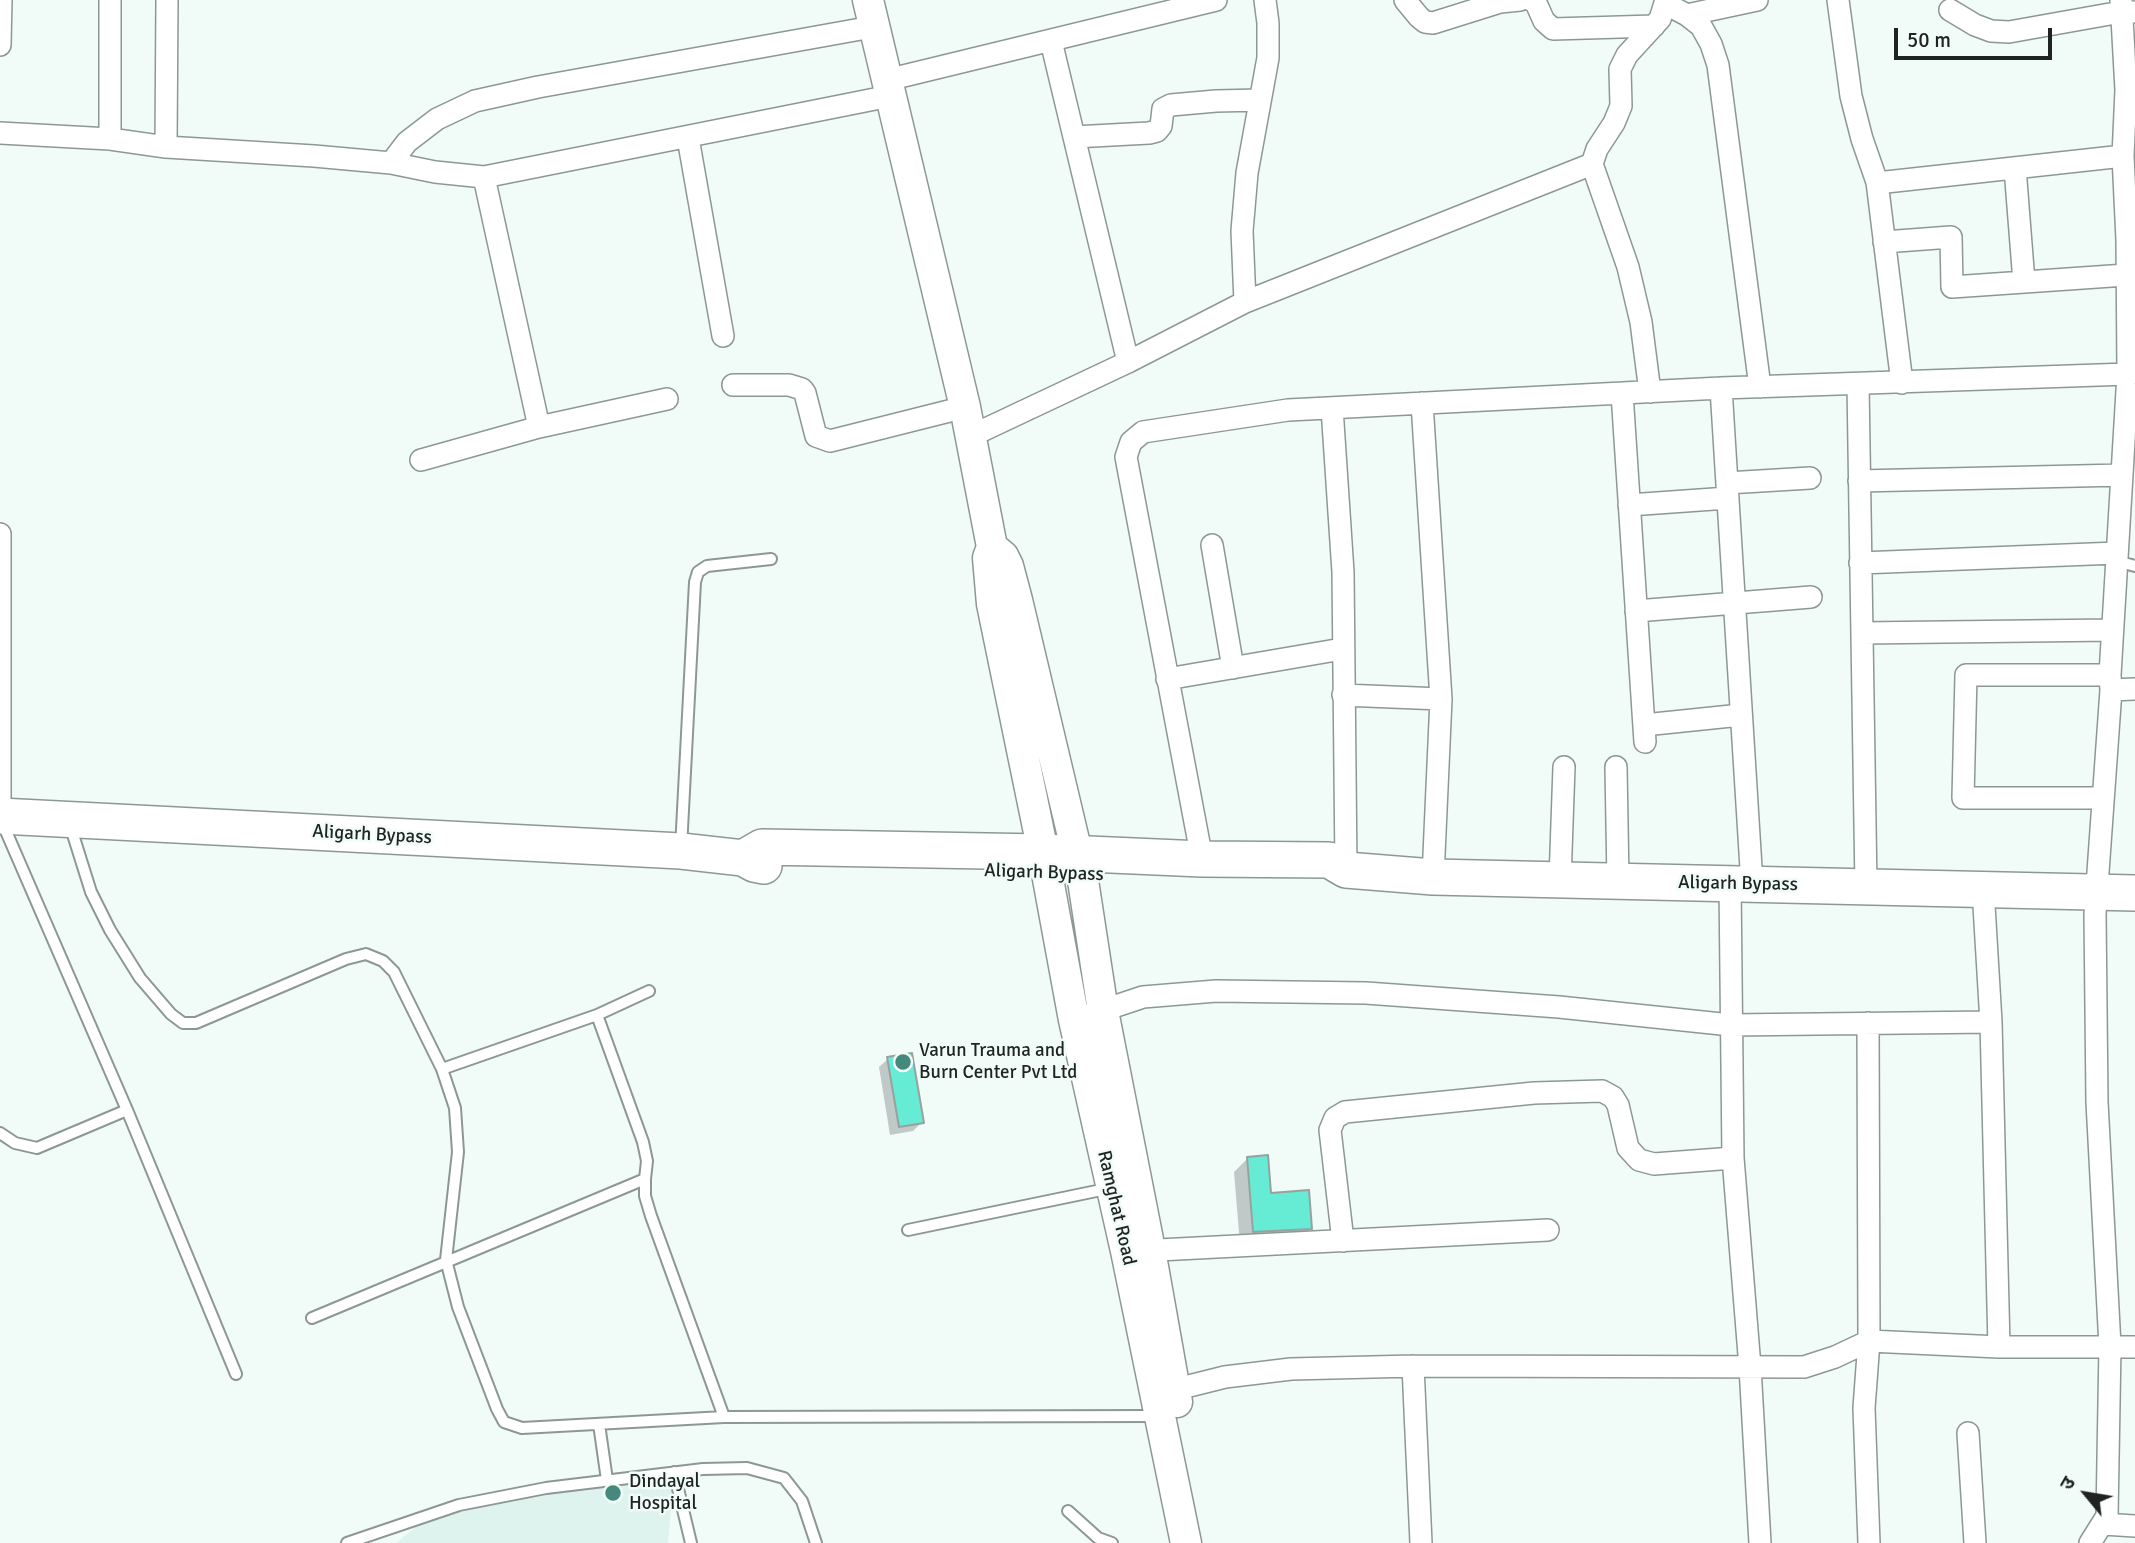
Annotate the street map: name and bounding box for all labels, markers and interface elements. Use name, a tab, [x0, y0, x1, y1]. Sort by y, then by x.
scale bar	[1897, 14, 2054, 58]
text: 50 m	[1907, 27, 1951, 53]
street label: Aligarh Bypass	[312, 820, 432, 850]
street label: Aligarh Bypass	[984, 860, 1104, 886]
street label: Aligarh Bypass	[1678, 872, 1798, 896]
place label: Varun Trauma and Burn Center Pvt Ltd	[919, 1040, 1077, 1084]
marker: Varun Trauma and Burn Center Pvt Ltd	[893, 1052, 913, 1072]
street label: Ramghat Road	[1092, 1148, 1140, 1268]
north arrow	[2051, 1459, 2121, 1529]
place label: Dindayal Hospital	[629, 1471, 700, 1515]
text: उ	[2055, 1473, 2081, 1494]
marker: Dindayal Hospital	[603, 1483, 623, 1503]

